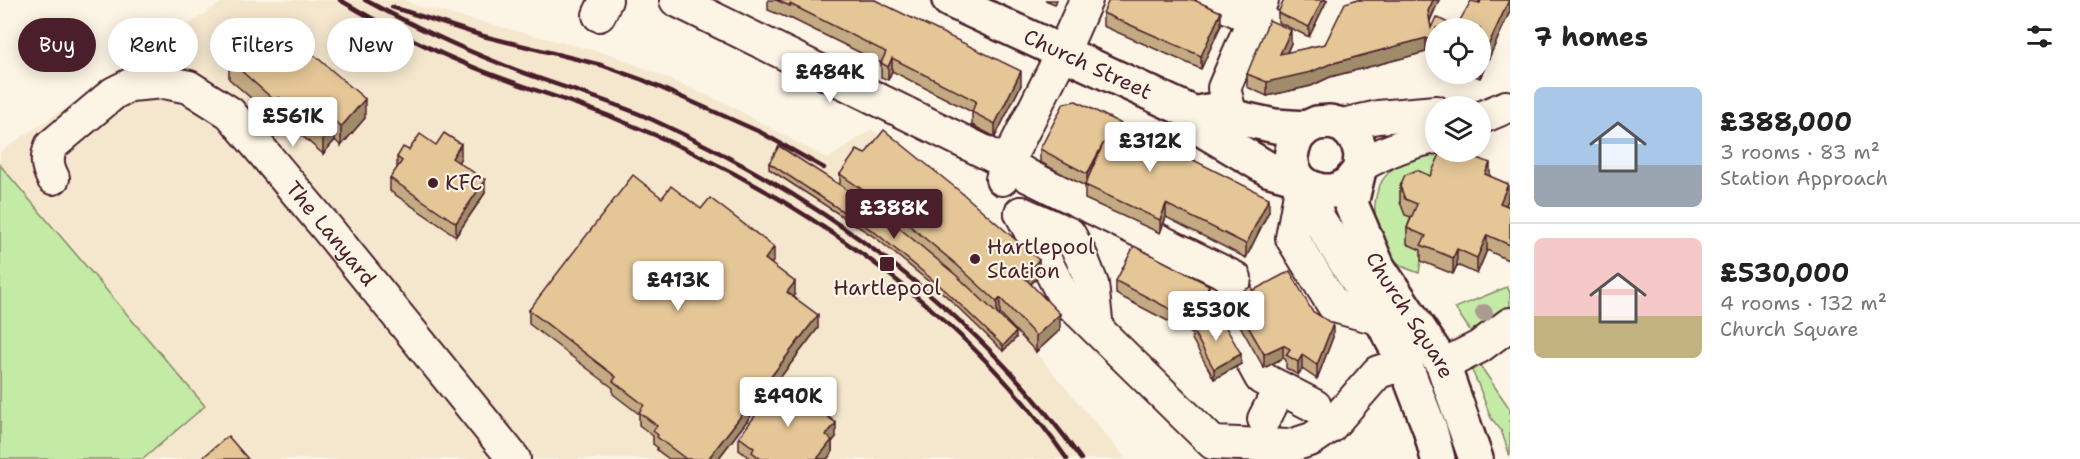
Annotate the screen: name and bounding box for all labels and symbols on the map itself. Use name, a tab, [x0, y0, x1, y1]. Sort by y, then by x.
street label: Church Street	[1019, 23, 1157, 106]
pin: £484K	[788, 53, 872, 104]
pin: £561K	[251, 97, 335, 148]
pin: £312K	[1108, 122, 1192, 173]
place label: KFC	[445, 169, 482, 197]
street label: The Lanyard	[279, 175, 382, 292]
marker: KFC	[426, 176, 440, 190]
pin: £388K	[852, 189, 936, 240]
place label: Hartlepool Station	[987, 233, 1095, 285]
street label: Church Square	[1359, 248, 1461, 382]
marker: Hartlepool Station	[968, 252, 982, 266]
marker: Hartlepool	[878, 255, 896, 273]
pin: £413K	[636, 261, 720, 312]
place label: Hartlepool	[833, 274, 941, 302]
pin: £530K	[1174, 291, 1258, 342]
pin: £490K	[746, 377, 830, 428]

